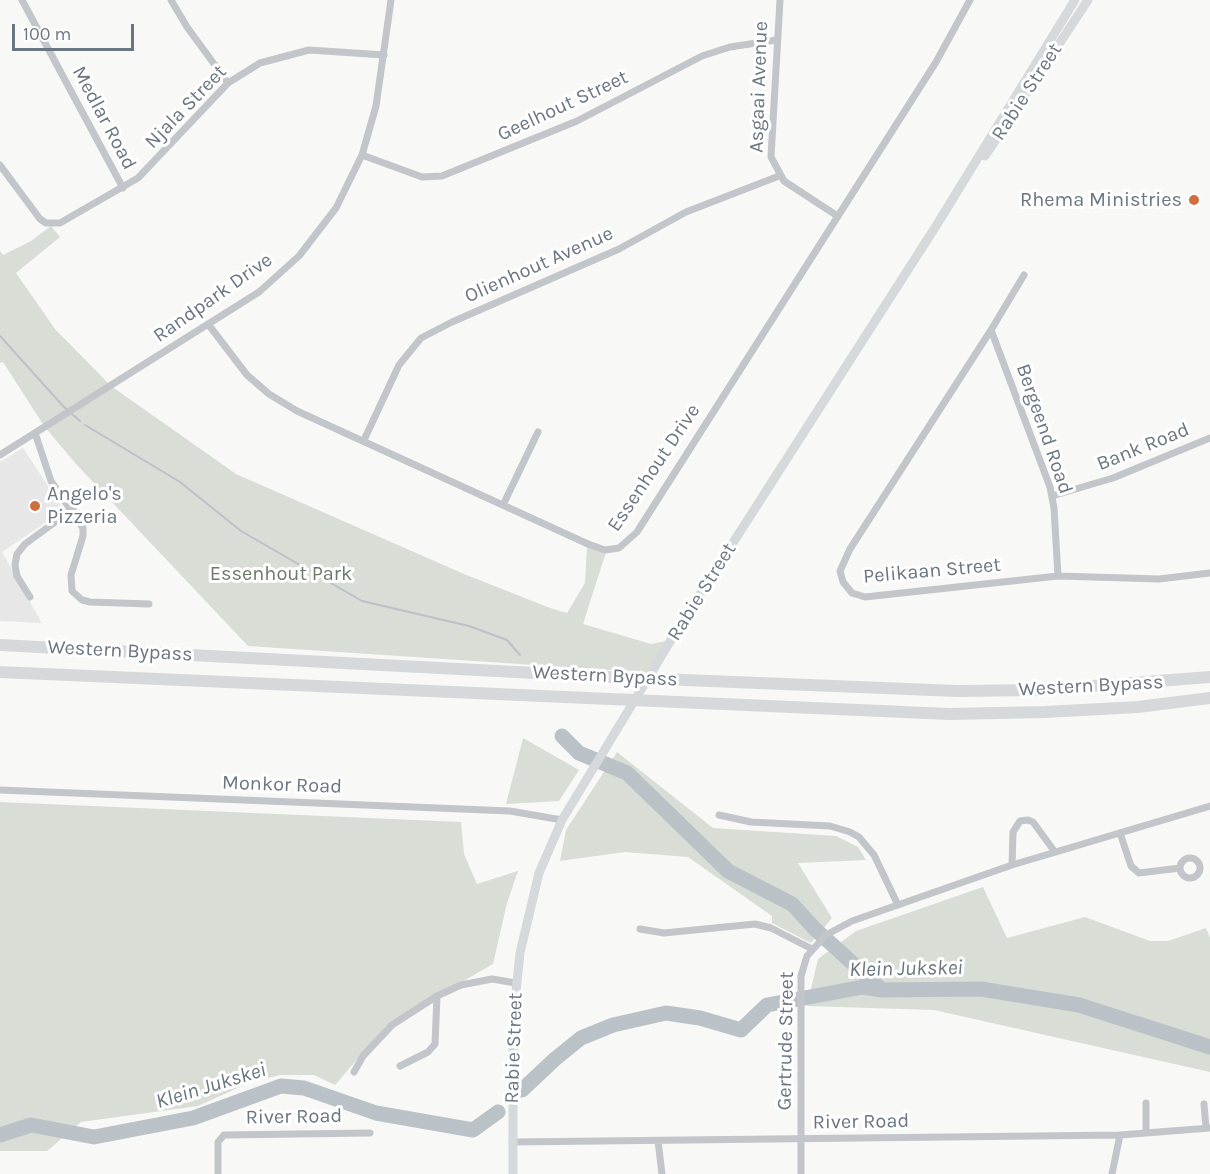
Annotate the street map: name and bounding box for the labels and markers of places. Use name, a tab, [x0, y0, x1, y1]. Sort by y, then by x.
place label: Rhema Ministries	[1020, 188, 1182, 212]
marker: Rhema Ministries	[1187, 193, 1201, 207]
place label: Angelo's Pizzeria	[47, 482, 122, 529]
marker: Angelo's Pizzeria	[28, 499, 42, 513]

